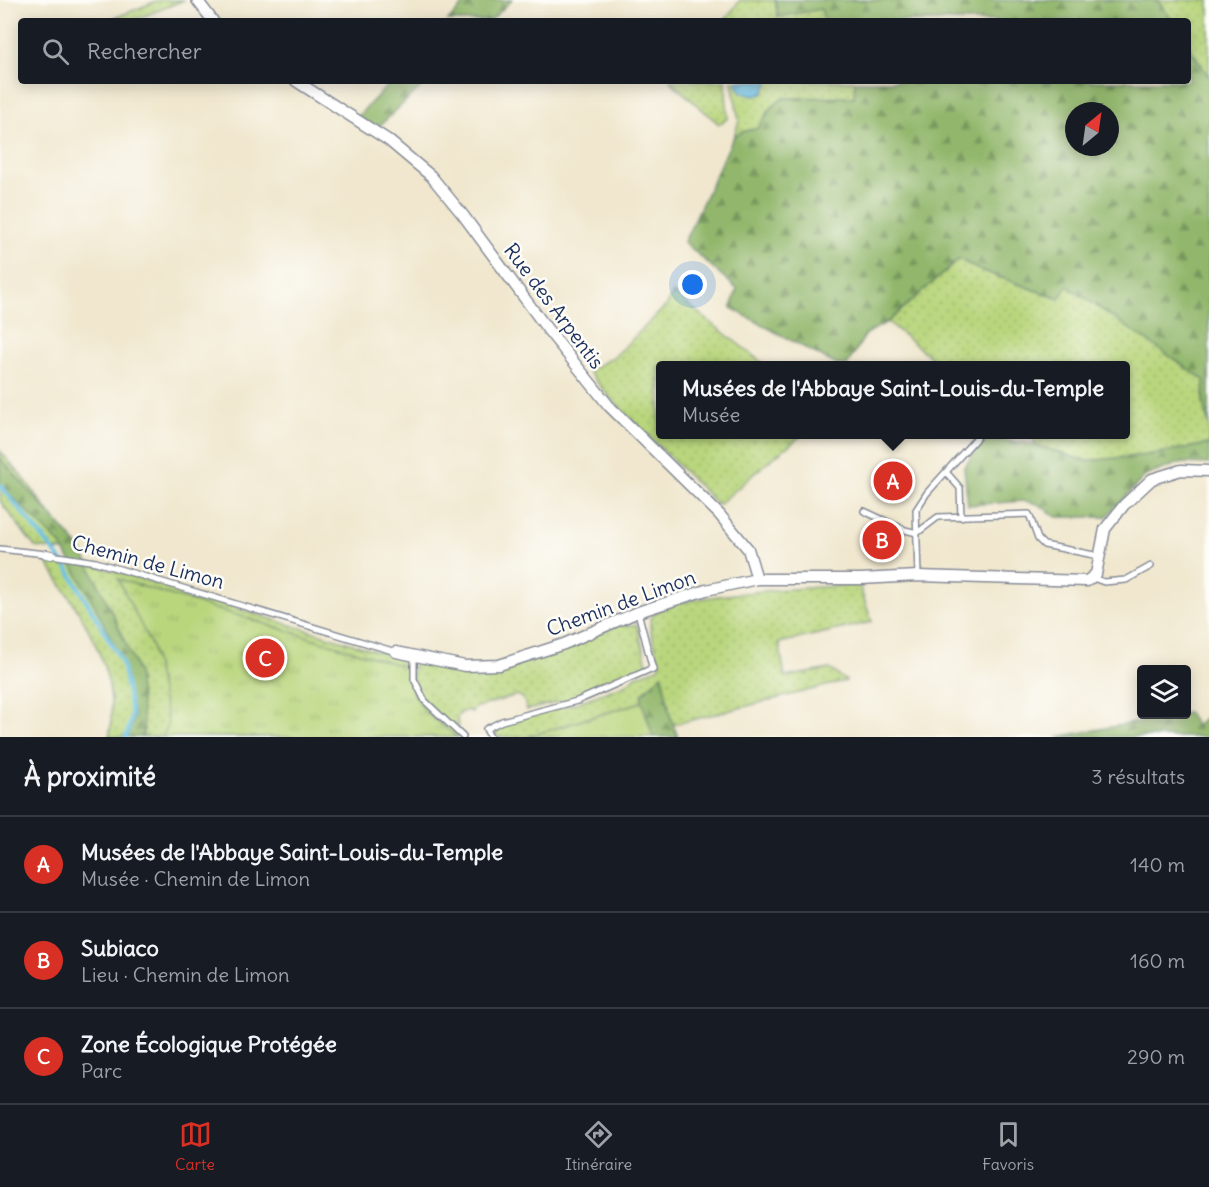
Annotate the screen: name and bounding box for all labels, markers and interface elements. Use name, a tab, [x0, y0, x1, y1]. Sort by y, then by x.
search box	[18, 18, 1191, 84]
icon: search	[39, 35, 72, 68]
text: Rechercher	[87, 37, 202, 65]
north arrow	[1065, 102, 1119, 156]
street label: Rue des Arpentis	[499, 238, 610, 373]
your location	[678, 270, 707, 299]
popup	[656, 361, 1130, 439]
text: Musées de l'Abbaye Saint-Louis-du-Temple	[682, 374, 1104, 402]
text: Musée	[682, 402, 740, 427]
pin: A	[874, 458, 912, 504]
pin: B	[862, 518, 902, 562]
street label: Chemin de Limon	[69, 529, 227, 594]
street label: Chemin de Limon	[543, 564, 699, 641]
pin: C	[246, 636, 284, 680]
map controls	[1137, 665, 1191, 719]
button: layers	[1137, 665, 1191, 719]
text: À proximité	[24, 760, 156, 793]
text: 3 résultats	[1091, 764, 1185, 789]
text: Musées de l'Abbaye Saint-Louis-du-Temple	[81, 838, 503, 866]
text: A	[37, 852, 50, 877]
text: 140 m	[1130, 852, 1185, 877]
text: Musée · Chemin de Limon	[81, 866, 310, 891]
text: Subiaco	[81, 934, 159, 962]
text: B	[37, 948, 50, 973]
text: 160 m	[1130, 948, 1185, 973]
text: Lieu · Chemin de Limon	[81, 962, 290, 987]
text: Zone Écologique Protégée	[81, 1030, 337, 1058]
text: C	[37, 1044, 50, 1069]
text: 290 m	[1127, 1044, 1185, 1069]
text: Parc	[81, 1058, 122, 1083]
tab: Carte	[175, 1118, 215, 1174]
tab: Itinéraire	[565, 1118, 632, 1174]
tab: Favoris	[982, 1118, 1034, 1174]

